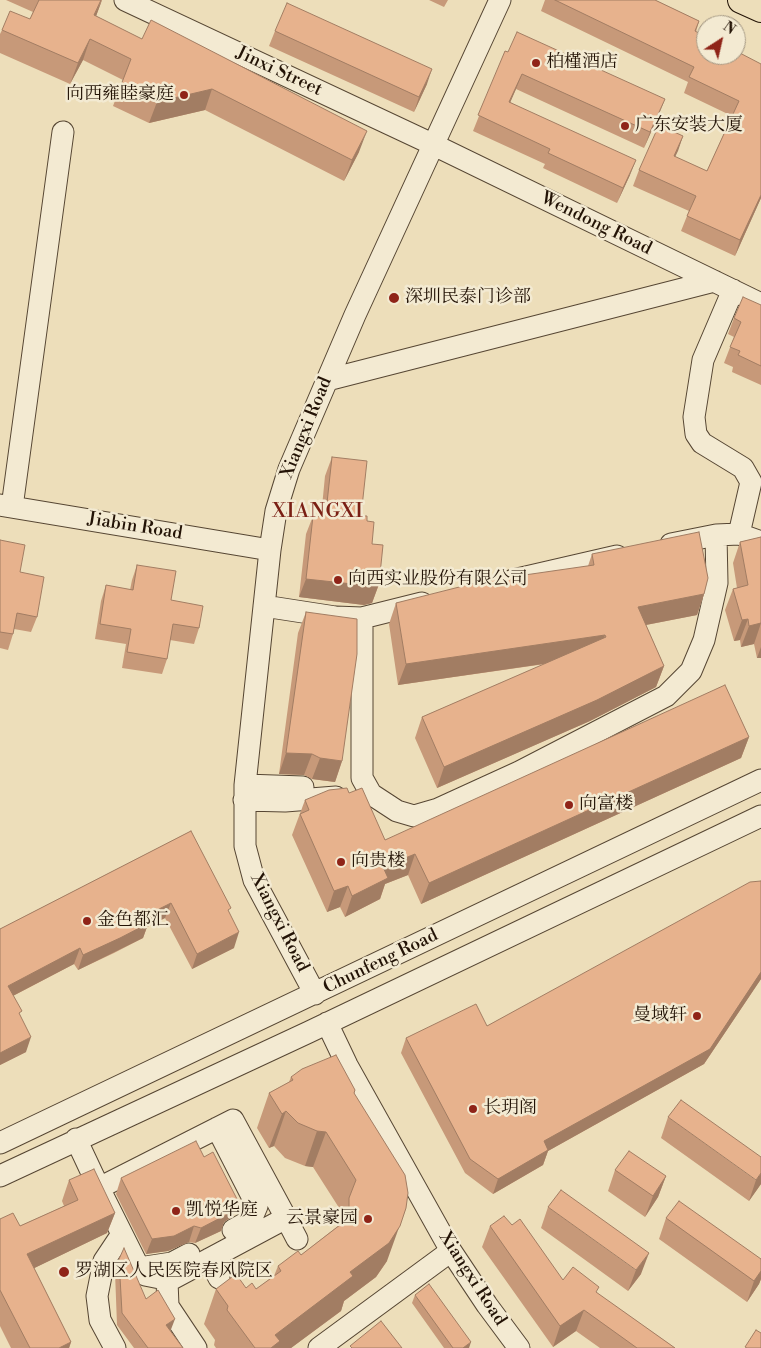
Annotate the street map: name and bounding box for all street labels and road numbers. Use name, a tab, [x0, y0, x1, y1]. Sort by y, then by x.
street label: Jinxi Street	[232, 43, 326, 101]
street label: Wendong Road	[537, 188, 655, 260]
street label: Xiangxi Road	[277, 374, 337, 482]
street label: Jiabin Road	[86, 509, 184, 545]
street label: Xiangxi Road	[245, 870, 313, 976]
street label: Chunfeng Road	[320, 925, 442, 999]
street label: Xiangxi Road	[434, 1228, 510, 1330]

